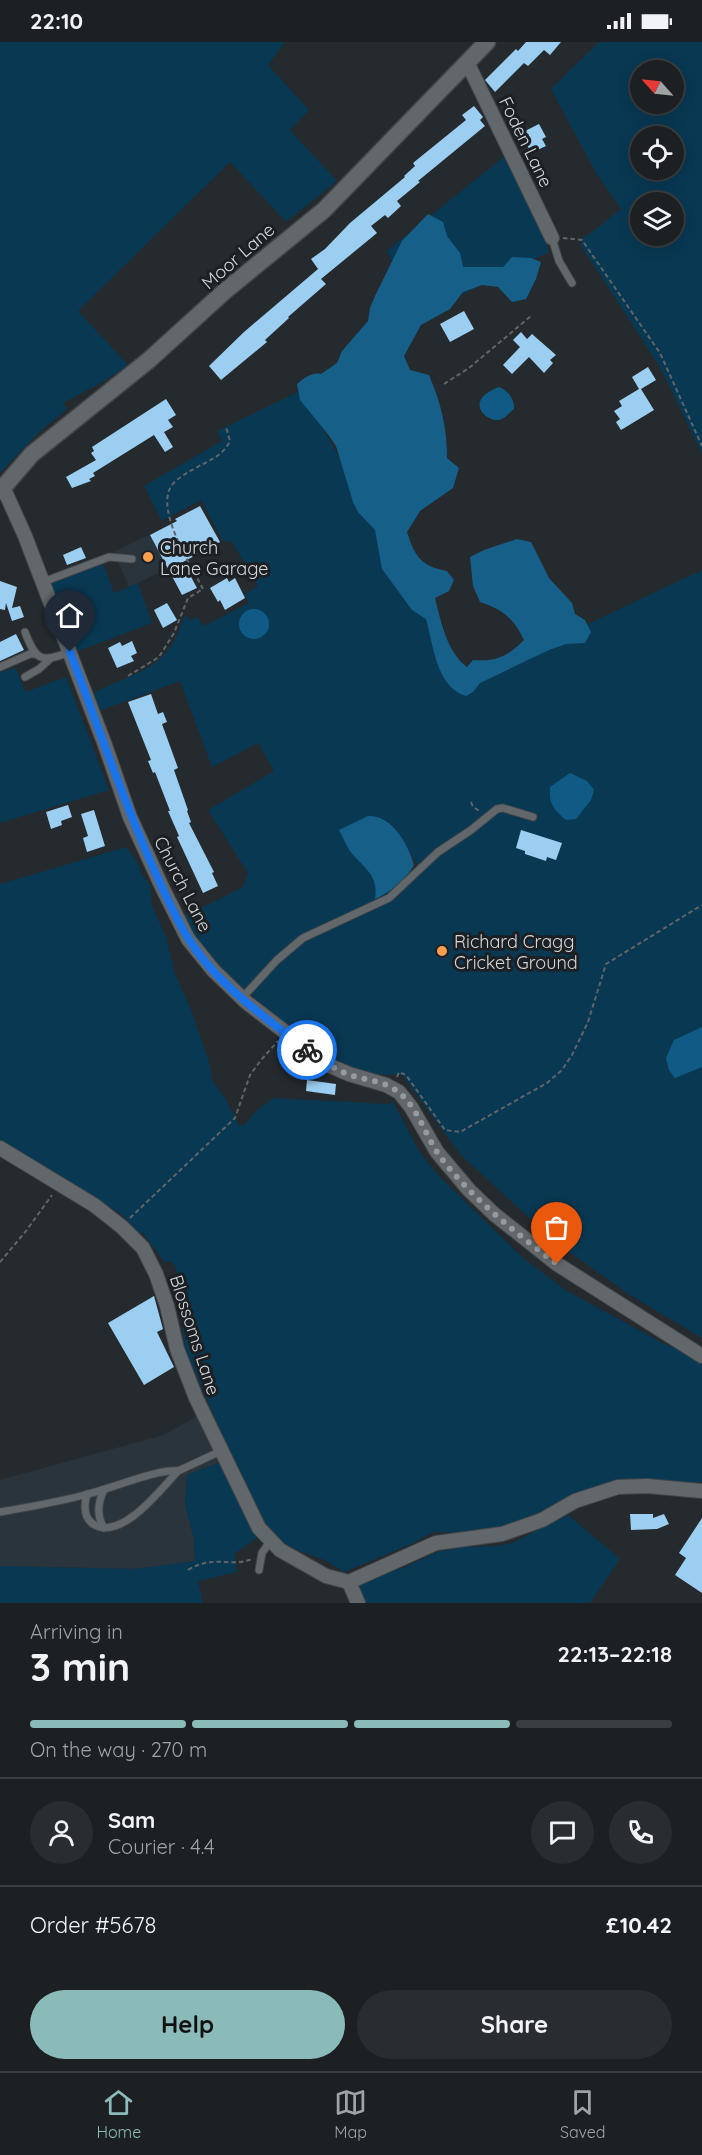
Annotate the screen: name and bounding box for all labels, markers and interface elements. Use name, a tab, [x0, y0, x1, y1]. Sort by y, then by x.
text: 22:10	[30, 7, 83, 35]
north arrow	[630, 60, 684, 114]
map controls	[630, 60, 684, 246]
street label: Foden Lane	[494, 93, 558, 191]
button: locate	[630, 126, 684, 180]
button: layers	[630, 192, 684, 246]
street label: Moor Lane	[197, 218, 279, 294]
place label: Church Lane Garage	[160, 536, 268, 580]
marker: Church Lane Garage	[141, 550, 155, 564]
pin	[44, 590, 95, 652]
icon: home	[53, 599, 86, 632]
street label: Church Lane	[149, 832, 217, 936]
place label: Richard Cragg Cricket Ground	[454, 930, 578, 974]
marker: Richard Cragg Cricket Ground	[435, 944, 449, 958]
courier	[277, 1020, 337, 1080]
icon: bike	[291, 1034, 324, 1067]
pin	[531, 1202, 582, 1264]
icon: bag	[540, 1211, 573, 1244]
street label: Blossoms Lane	[165, 1272, 225, 1398]
text: Arriving in	[30, 1619, 123, 1644]
text: 22:13–22:18	[558, 1640, 672, 1668]
text: 3 min	[30, 1642, 130, 1691]
text: On the way · 270 m	[30, 1737, 207, 1762]
button: person	[30, 1801, 93, 1864]
button: chat	[531, 1801, 594, 1864]
button: phone	[609, 1801, 672, 1864]
text: Sam	[108, 1806, 155, 1834]
text: Courier · 4.4	[108, 1834, 214, 1859]
text: Order #5678	[30, 1911, 156, 1939]
text: £10.42	[606, 1911, 672, 1939]
button: Help	[30, 1990, 345, 2059]
button: Share	[357, 1990, 672, 2059]
tab: Home	[96, 2086, 141, 2142]
tab: Map	[334, 2086, 367, 2142]
tab: Saved	[560, 2086, 606, 2142]

